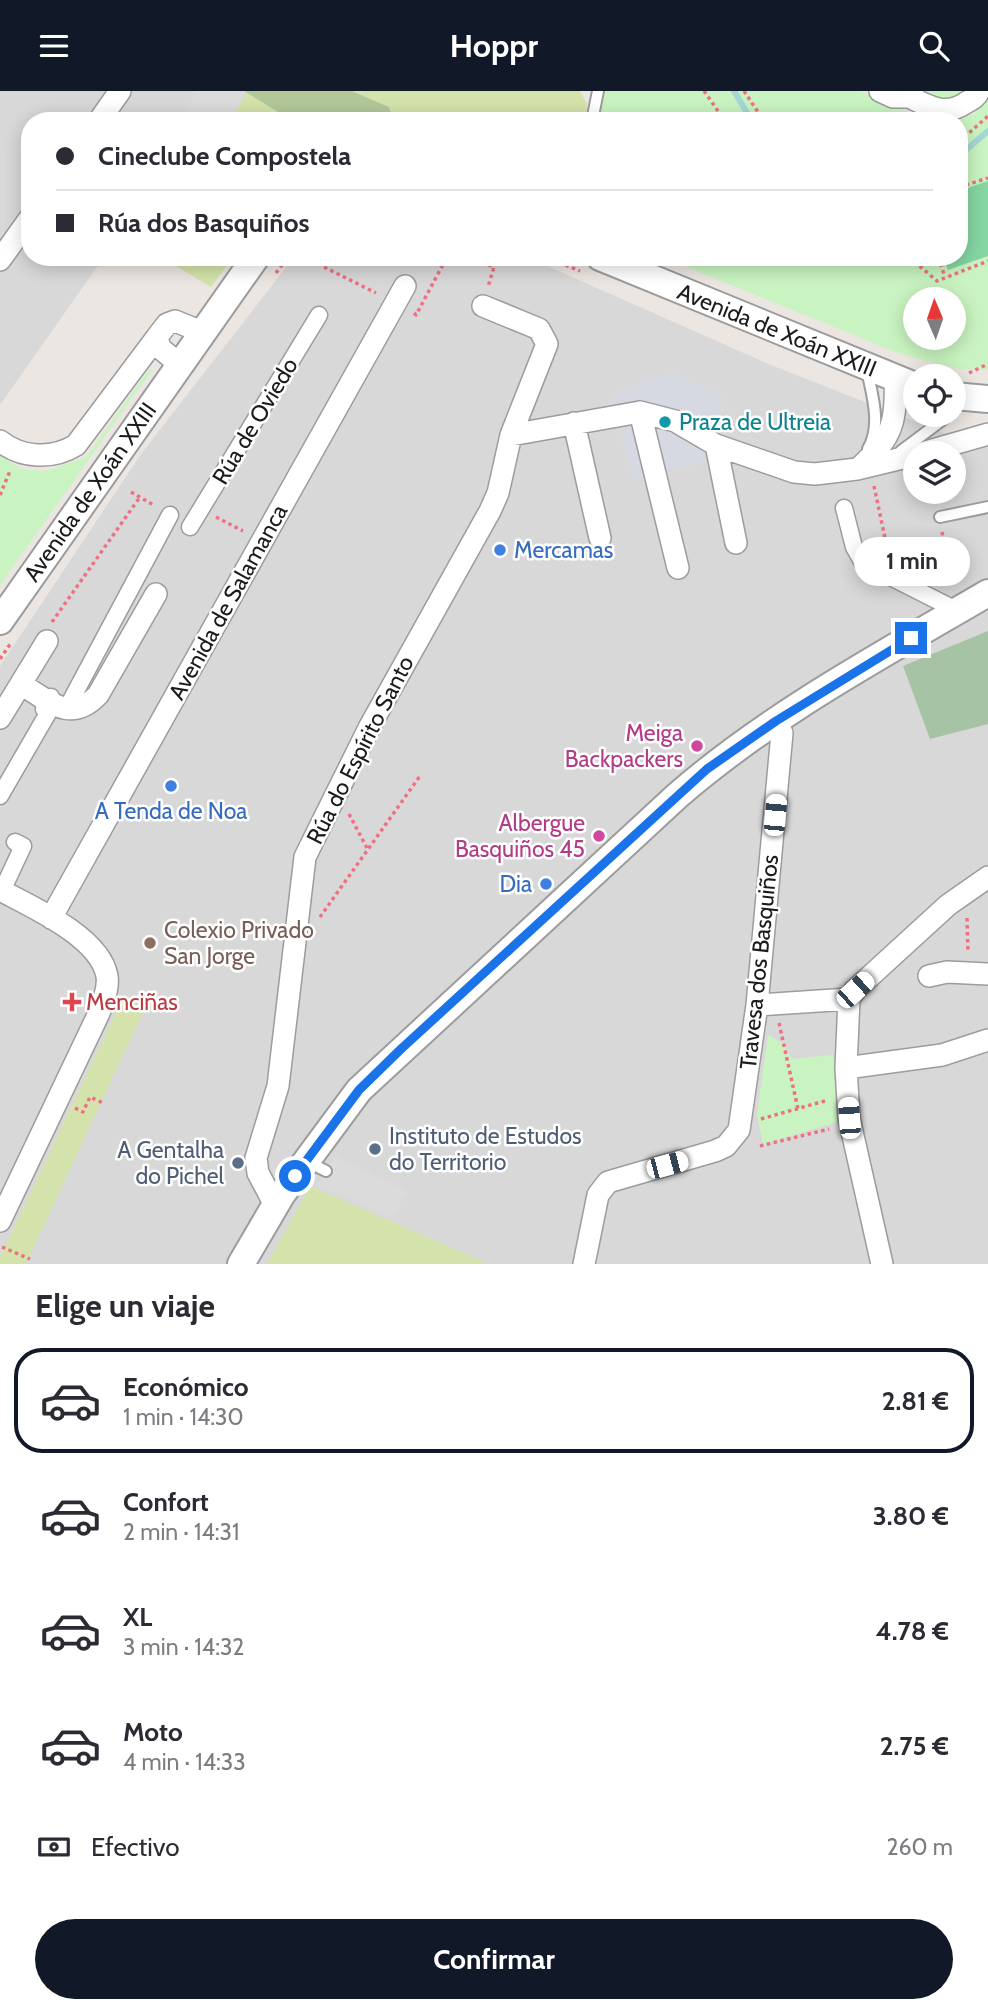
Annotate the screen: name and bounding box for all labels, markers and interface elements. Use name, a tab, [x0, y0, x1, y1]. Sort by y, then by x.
text: Hoppr	[450, 26, 538, 65]
icon: menu	[35, 27, 73, 65]
icon: search	[915, 27, 953, 65]
text: Cineclube Compostela	[98, 140, 351, 172]
text: Rúa dos Basquiños	[98, 207, 309, 239]
street label: Avenida de Xoán XXIII	[673, 277, 881, 383]
north arrow	[903, 287, 966, 350]
map controls	[903, 287, 966, 504]
street label: Rúa de Oviedo	[206, 353, 304, 489]
button: locate	[903, 364, 966, 427]
street label: Avenida de Xoán XXIII	[18, 397, 162, 587]
place label: Praza de Ultreia	[679, 408, 831, 436]
marker: Praza de Ultreia	[657, 414, 673, 430]
button: layers	[903, 441, 966, 504]
street label: Avenida de Salamanca	[163, 499, 293, 705]
place label: Mercamas	[514, 536, 613, 564]
callout: 1 min	[853, 537, 969, 585]
marker: Mercamas	[492, 542, 508, 558]
text: 1 min	[886, 547, 938, 575]
route end	[895, 622, 927, 654]
street label: Rúa do Espírito Santo	[300, 651, 420, 849]
place label: Meiga Backpackers	[565, 719, 683, 773]
marker: Meiga Backpackers	[689, 738, 705, 754]
marker: A Tenda de Noa	[163, 778, 179, 794]
car	[763, 793, 788, 837]
place label: A Tenda de Noa	[95, 797, 247, 825]
place label: Albergue Basquiños 45	[455, 809, 585, 863]
marker: Albergue Basquiños 45	[591, 828, 607, 844]
street label: Travesa dos Basquiños	[734, 853, 784, 1071]
place label: Dia	[500, 870, 532, 898]
marker: Dia	[538, 876, 554, 892]
place label: Colexio Privado San Jorge	[164, 916, 314, 970]
marker: Colexio Privado San Jorge	[142, 935, 158, 951]
car	[833, 968, 878, 1012]
place label: Menciñas	[86, 988, 178, 1016]
marker: Menciñas	[64, 994, 80, 1010]
car	[838, 1096, 861, 1140]
place label: Instituto de Estudos do Territorio	[389, 1122, 582, 1176]
place label: A Gentalha do Pichel	[117, 1136, 225, 1190]
marker: Instituto de Estudos do Territorio	[367, 1141, 383, 1157]
car	[644, 1149, 691, 1181]
marker: A Gentalha do Pichel	[230, 1155, 246, 1171]
route start	[279, 1160, 311, 1192]
text: Elige un viaje	[35, 1286, 215, 1325]
icon: car	[39, 1369, 102, 1432]
text: Económico	[123, 1371, 249, 1403]
text: 2.81 €	[882, 1385, 949, 1417]
text: 1 min · 14:30	[123, 1403, 243, 1431]
icon: car	[39, 1484, 102, 1547]
text: Confort	[123, 1486, 209, 1518]
text: 3.80 €	[873, 1500, 949, 1532]
text: 2 min · 14:31	[123, 1518, 239, 1546]
icon: car	[39, 1599, 102, 1662]
text: XL	[123, 1601, 152, 1633]
text: 4.78 €	[876, 1615, 949, 1647]
text: 3 min · 14:32	[123, 1633, 244, 1661]
icon: car	[39, 1714, 102, 1777]
text: Moto	[123, 1716, 183, 1748]
text: 2.75 €	[880, 1730, 949, 1762]
text: 4 min · 14:33	[123, 1748, 246, 1776]
icon: cash	[35, 1828, 73, 1866]
text: Efectivo	[91, 1831, 180, 1863]
text: 260 m	[886, 1833, 953, 1861]
button: Confirmar	[35, 1919, 953, 1999]

